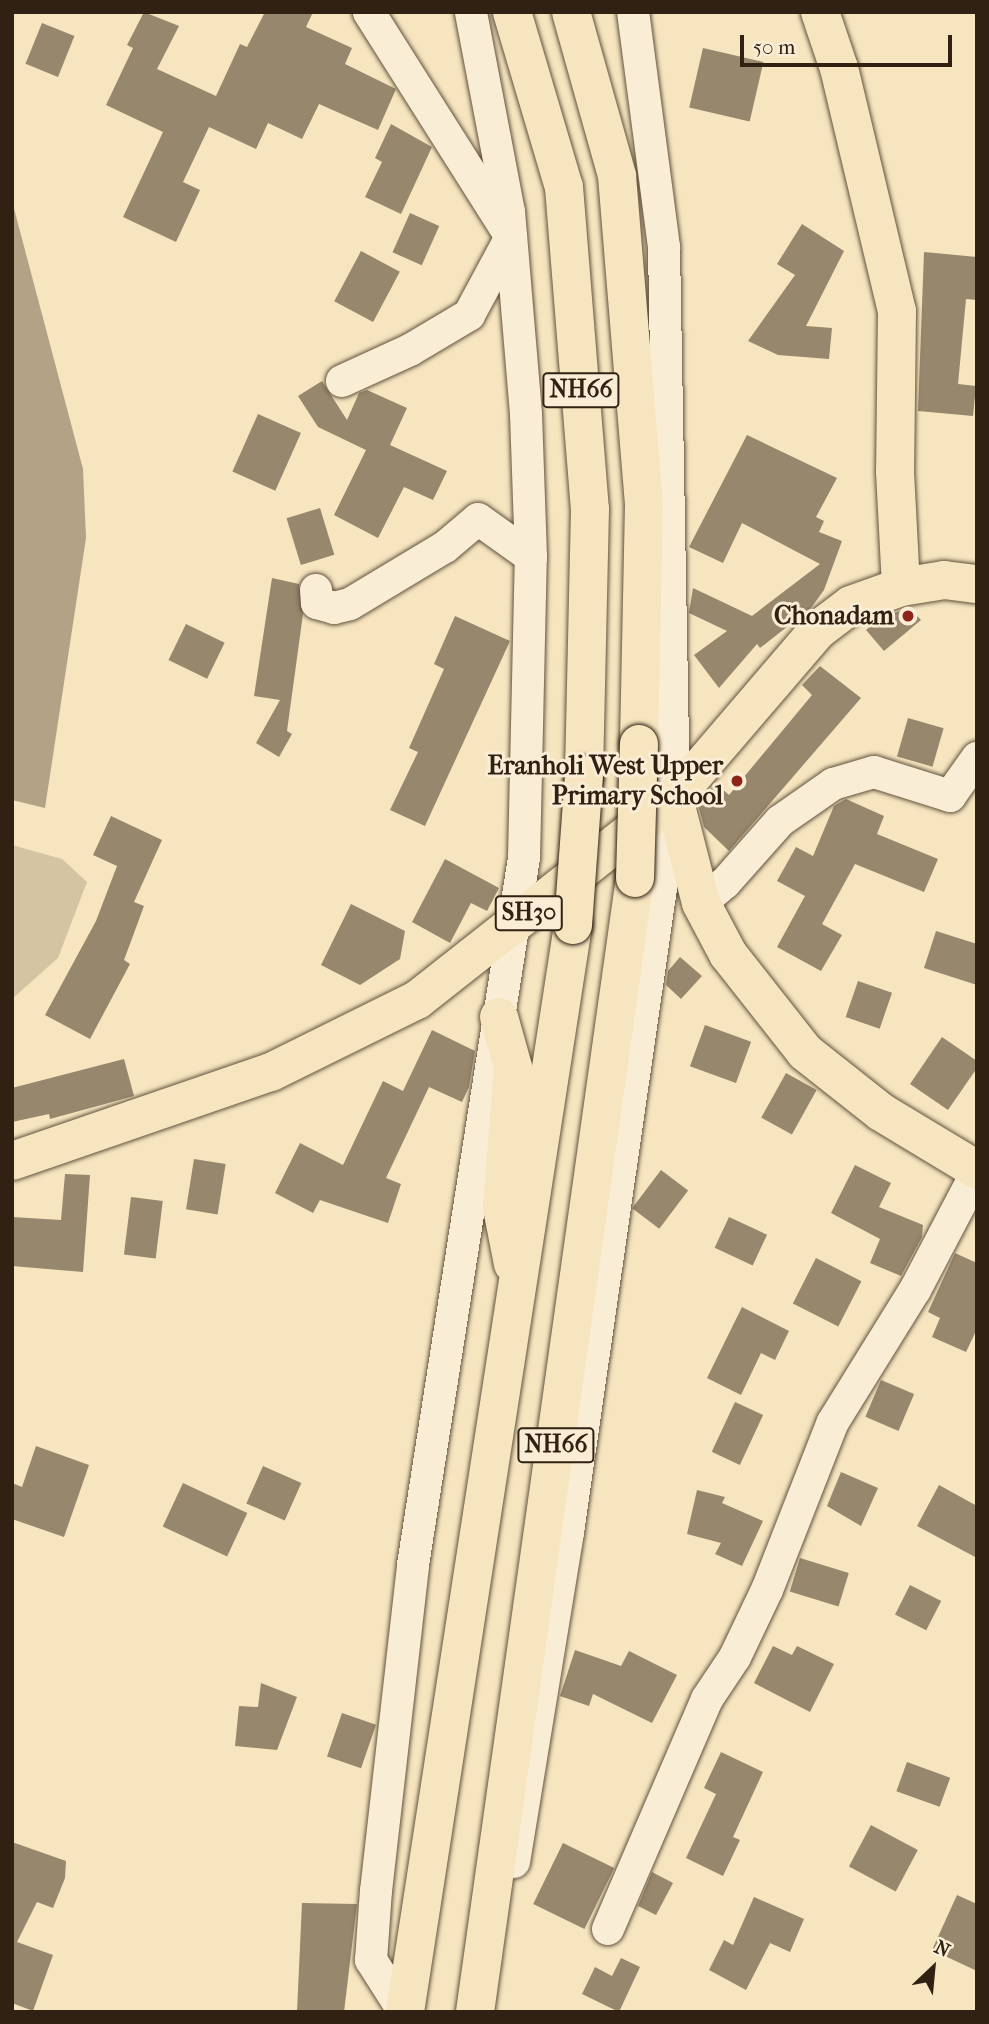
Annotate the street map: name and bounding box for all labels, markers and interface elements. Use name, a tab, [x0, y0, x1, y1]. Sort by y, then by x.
scale bar	[744, 21, 956, 65]
text: 50 m	[753, 35, 796, 59]
road number: NH66	[541, 370, 621, 410]
place label: Chonadam	[774, 600, 894, 632]
marker: Chonadam	[900, 608, 916, 624]
place label: Eranholi West Upper Primary School	[488, 750, 723, 812]
marker: Eranholi West Upper Primary School	[729, 773, 745, 789]
road number: SH30	[494, 892, 564, 933]
road number: NH66	[516, 1424, 596, 1465]
north arrow	[898, 1933, 968, 2003]
text: N	[931, 1936, 954, 1962]

